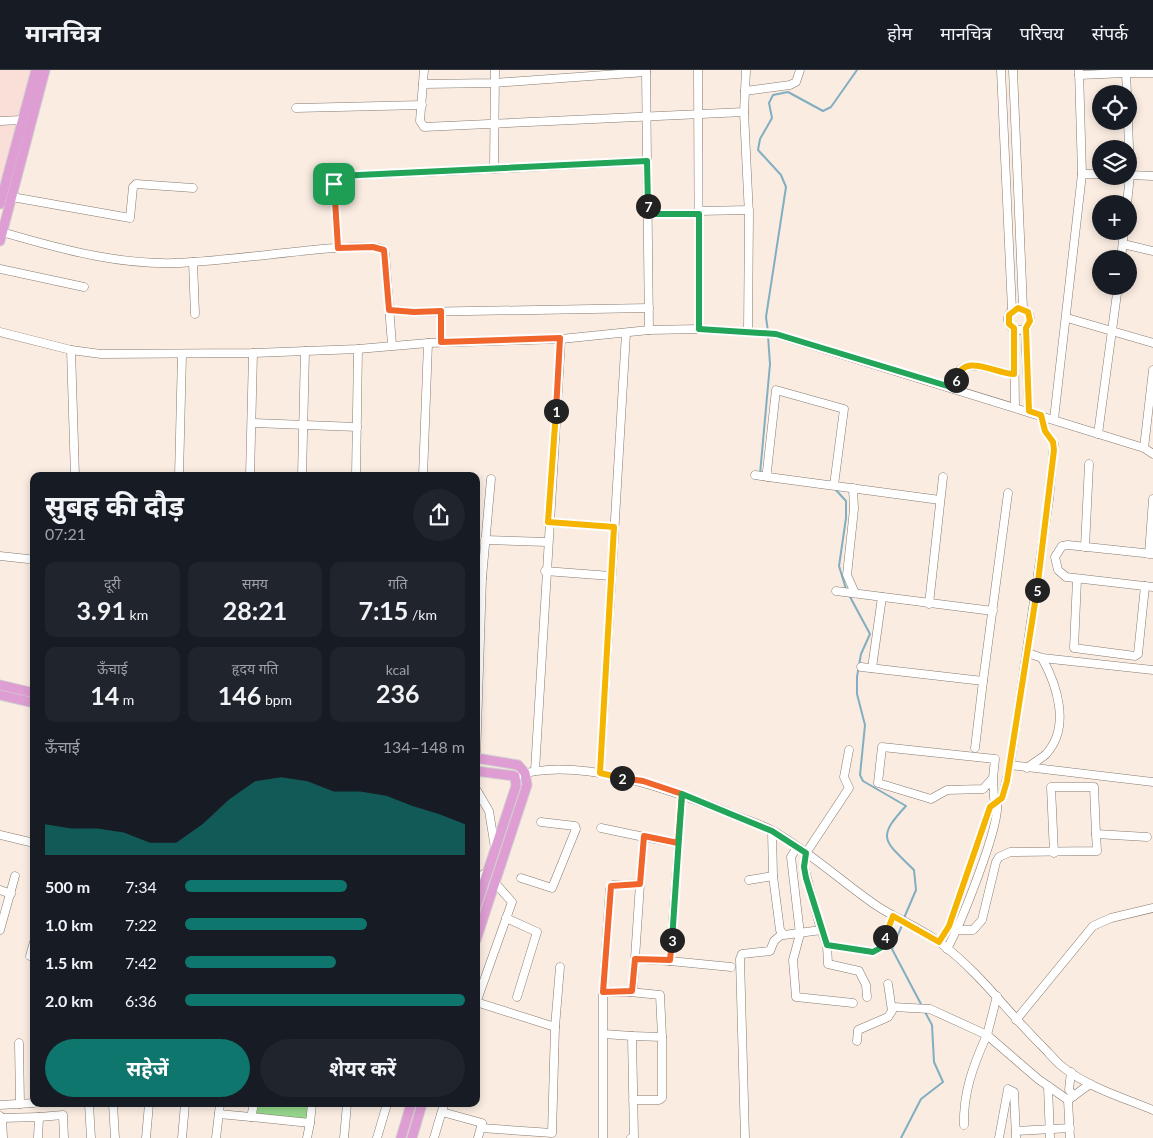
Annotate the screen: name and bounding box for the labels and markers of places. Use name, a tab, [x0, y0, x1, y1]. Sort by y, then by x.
pin	[313, 163, 355, 205]
pin: 7	[636, 194, 660, 218]
pin: 6	[944, 368, 968, 392]
pin: 1	[544, 398, 568, 424]
pin: 5	[1024, 578, 1050, 602]
pin: 2	[610, 766, 634, 790]
pin: 4	[872, 924, 898, 950]
pin: 3	[660, 928, 684, 952]

